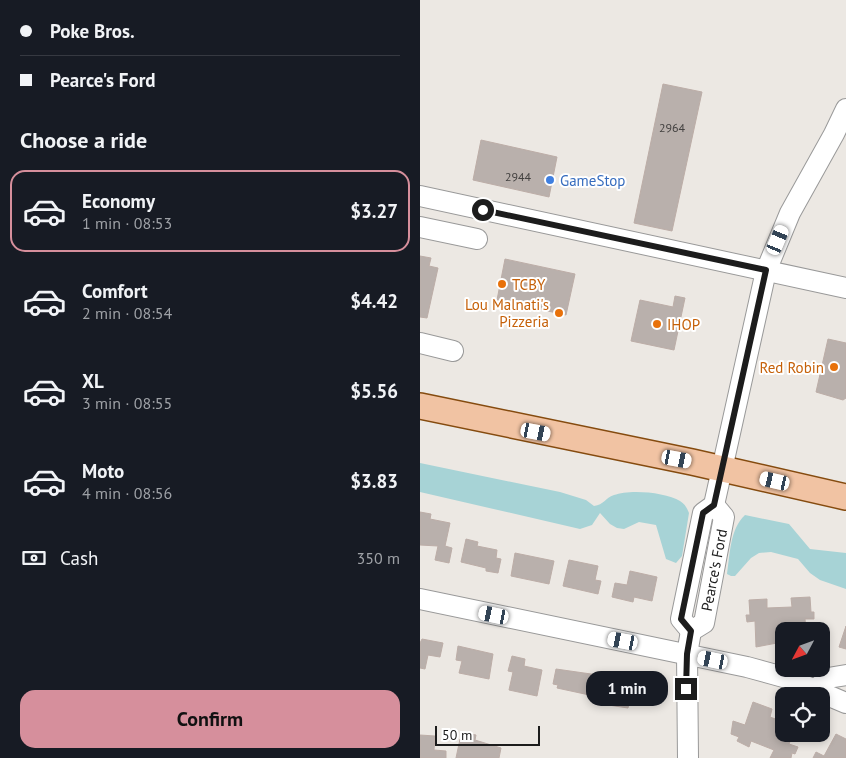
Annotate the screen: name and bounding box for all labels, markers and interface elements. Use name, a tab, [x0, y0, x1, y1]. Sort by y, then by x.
text: Poke Bros.	[50, 19, 135, 43]
text: Pearce's Ford	[50, 68, 156, 92]
house number: 2964	[659, 120, 686, 135]
text: Choose a ride	[20, 126, 147, 154]
house number: 2944	[505, 169, 532, 184]
place label: GameStop	[560, 171, 625, 190]
marker: GameStop	[544, 174, 556, 186]
icon: car	[22, 189, 67, 234]
text: Economy	[82, 189, 155, 213]
text: $3.27	[350, 199, 398, 223]
route start	[472, 199, 494, 221]
text: 1 min · 08:53	[82, 213, 172, 233]
car	[765, 223, 790, 257]
place label: TCBY	[512, 275, 546, 294]
marker: TCBY	[496, 278, 508, 290]
icon: car	[22, 279, 67, 324]
text: Comfort	[82, 279, 148, 303]
text: $4.42	[350, 289, 398, 313]
place label: Lou Malnati's Pizzeria	[465, 295, 549, 331]
text: 2 min · 08:54	[82, 303, 172, 323]
marker: Lou Malnati's Pizzeria	[553, 307, 565, 319]
place label: IHOP	[667, 315, 700, 334]
marker: IHOP	[651, 318, 663, 330]
place label: Red Robin	[760, 358, 824, 377]
marker: Red Robin	[828, 361, 840, 373]
icon: car	[22, 369, 67, 414]
text: XL	[82, 369, 104, 393]
text: $5.56	[350, 379, 398, 403]
text: 3 min · 08:55	[82, 393, 172, 413]
car	[519, 422, 552, 442]
car	[660, 449, 693, 469]
icon: car	[22, 459, 67, 504]
text: Moto	[82, 459, 124, 483]
text: $3.83	[350, 469, 398, 493]
car	[758, 470, 791, 492]
text: 4 min · 08:56	[82, 483, 172, 503]
street label: Pearce's Ford	[697, 527, 731, 613]
icon: cash	[20, 544, 48, 572]
text: Cash	[60, 546, 98, 570]
text: 350 m	[357, 548, 400, 568]
car	[477, 605, 510, 625]
north arrow	[775, 622, 830, 678]
map controls	[775, 622, 830, 742]
car	[606, 631, 639, 651]
car	[696, 650, 729, 670]
callout: 1 min	[586, 672, 668, 706]
text: 1 min	[607, 678, 647, 698]
route end	[675, 678, 697, 700]
button: locate	[775, 687, 830, 742]
button: Confirm	[20, 690, 400, 748]
scale bar	[435, 723, 540, 746]
text: 50 m	[442, 726, 472, 744]

